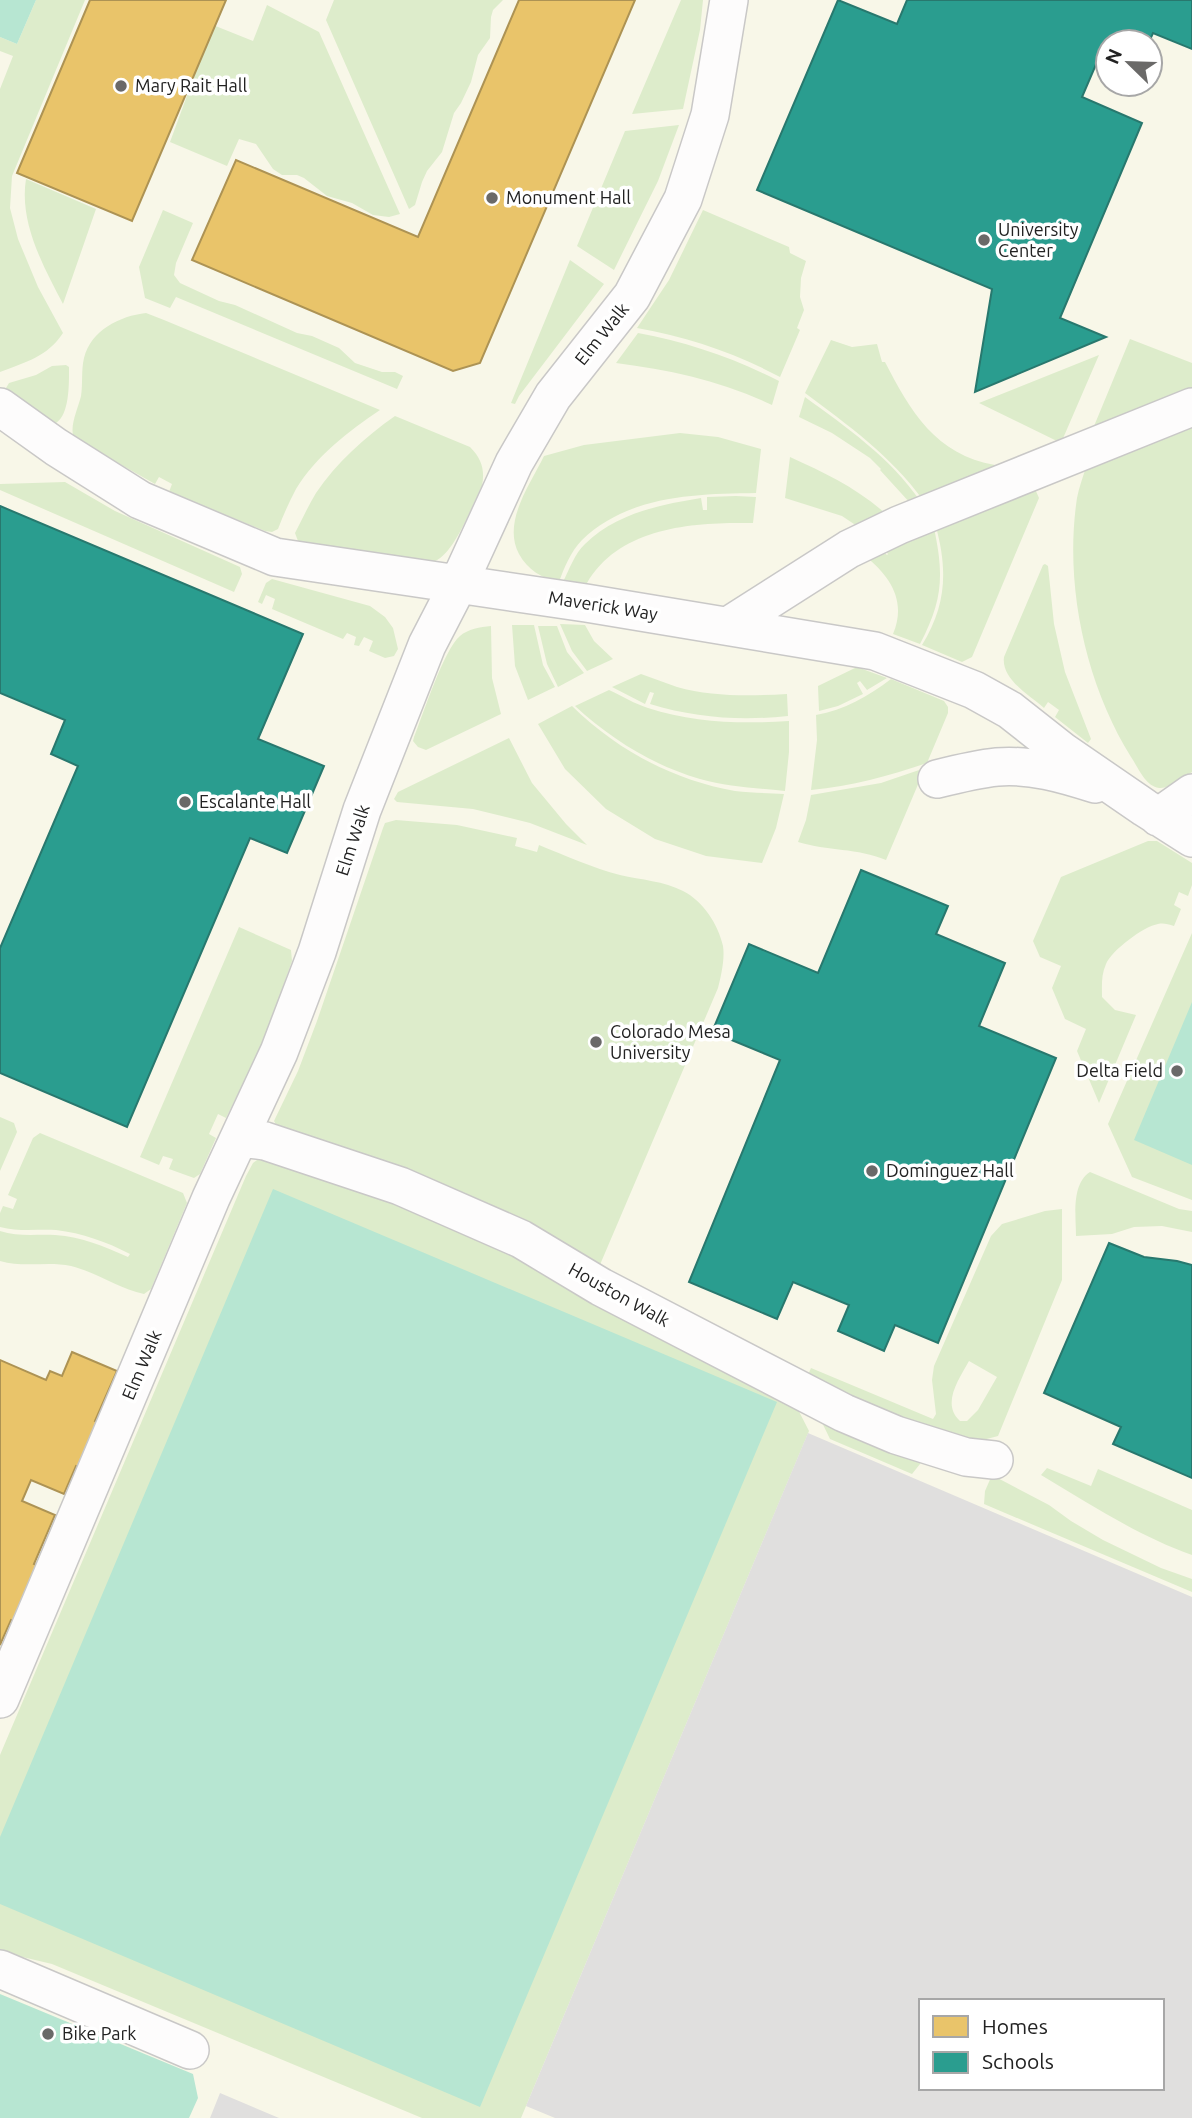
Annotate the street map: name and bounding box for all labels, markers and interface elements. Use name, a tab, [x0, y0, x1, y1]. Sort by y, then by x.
north arrow	[1094, 28, 1164, 98]
text: N	[1100, 46, 1126, 67]
place label: Mary Rait Hall	[135, 75, 247, 95]
marker: Mary Rait Hall	[113, 78, 129, 94]
place label: Monument Hall	[506, 187, 631, 207]
marker: Monument Hall	[484, 190, 500, 206]
place label: University Center	[998, 219, 1079, 260]
marker: University Center	[976, 232, 992, 248]
street label: Elm Walk	[570, 298, 632, 368]
street label: Maverick Way	[547, 586, 660, 624]
place label: Escalante Hall	[199, 791, 311, 811]
marker: Escalante Hall	[177, 794, 193, 810]
street label: Elm Walk	[331, 801, 373, 878]
place label: Colorado Mesa University	[610, 1021, 731, 1062]
marker: Colorado Mesa University	[588, 1034, 604, 1050]
place label: Delta Field	[1076, 1060, 1163, 1080]
marker: Delta Field	[1169, 1063, 1185, 1079]
place label: Dominguez Hall	[886, 1160, 1014, 1180]
marker: Dominguez Hall	[864, 1163, 880, 1179]
street label: Houston Walk	[565, 1258, 674, 1330]
street label: Elm Walk	[117, 1327, 165, 1402]
legend	[919, 1999, 1164, 2090]
text: Homes	[982, 2014, 1048, 2038]
place label: Bike Park	[62, 2023, 136, 2043]
marker: Bike Park	[40, 2026, 56, 2042]
text: Schools	[982, 2049, 1054, 2073]

